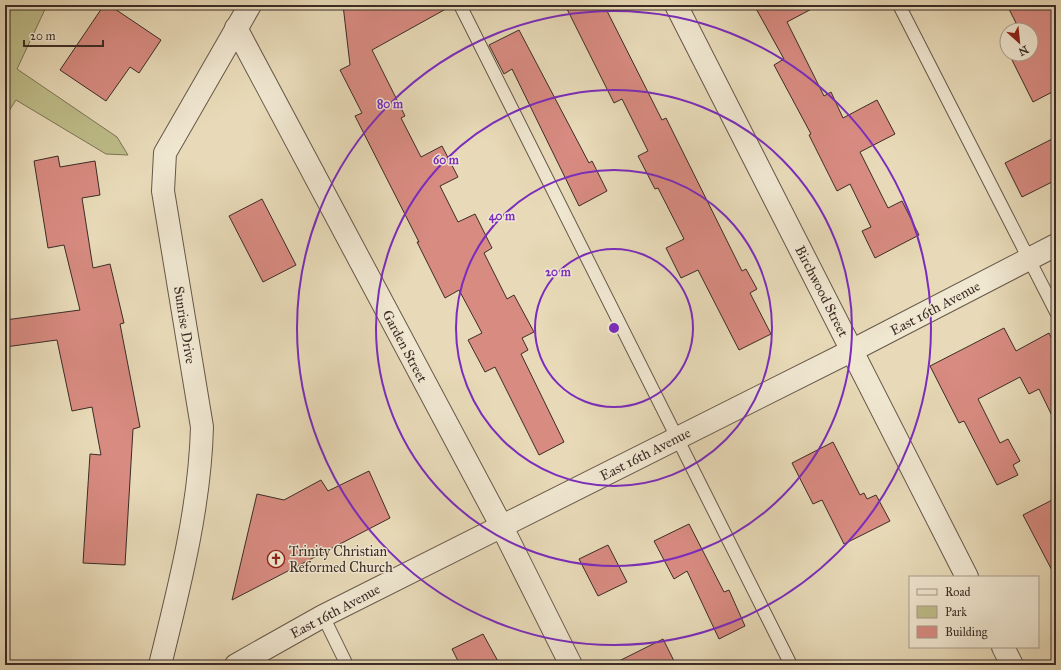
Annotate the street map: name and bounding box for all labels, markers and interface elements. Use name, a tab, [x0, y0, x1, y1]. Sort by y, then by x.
scale bar	[24, 22, 103, 48]
north arrow	[999, 22, 1039, 62]
text: 20 m	[30, 29, 56, 43]
text: N	[1016, 43, 1030, 59]
text: 80 m	[377, 97, 404, 111]
text: 60 m	[433, 153, 460, 167]
text: 40 m	[489, 209, 516, 224]
street label: Birchwood Street	[791, 243, 852, 340]
text: 20 m	[545, 265, 572, 279]
street label: East 16th Avenue	[887, 278, 983, 339]
street label: Sunrise Drive	[170, 285, 199, 365]
street label: Garden Street	[378, 307, 431, 385]
centre of rings	[607, 321, 621, 335]
street label: East 16th Avenue	[597, 424, 694, 485]
place label: Trinity Christian Reformed Church	[289, 543, 393, 576]
church icon: Trinity Christian Reformed Church	[266, 549, 286, 569]
legend	[909, 576, 1039, 648]
street label: East 16th Avenue	[287, 581, 383, 642]
text: Road	[945, 585, 971, 599]
text: Park	[945, 605, 967, 619]
text: Building	[945, 625, 988, 640]

